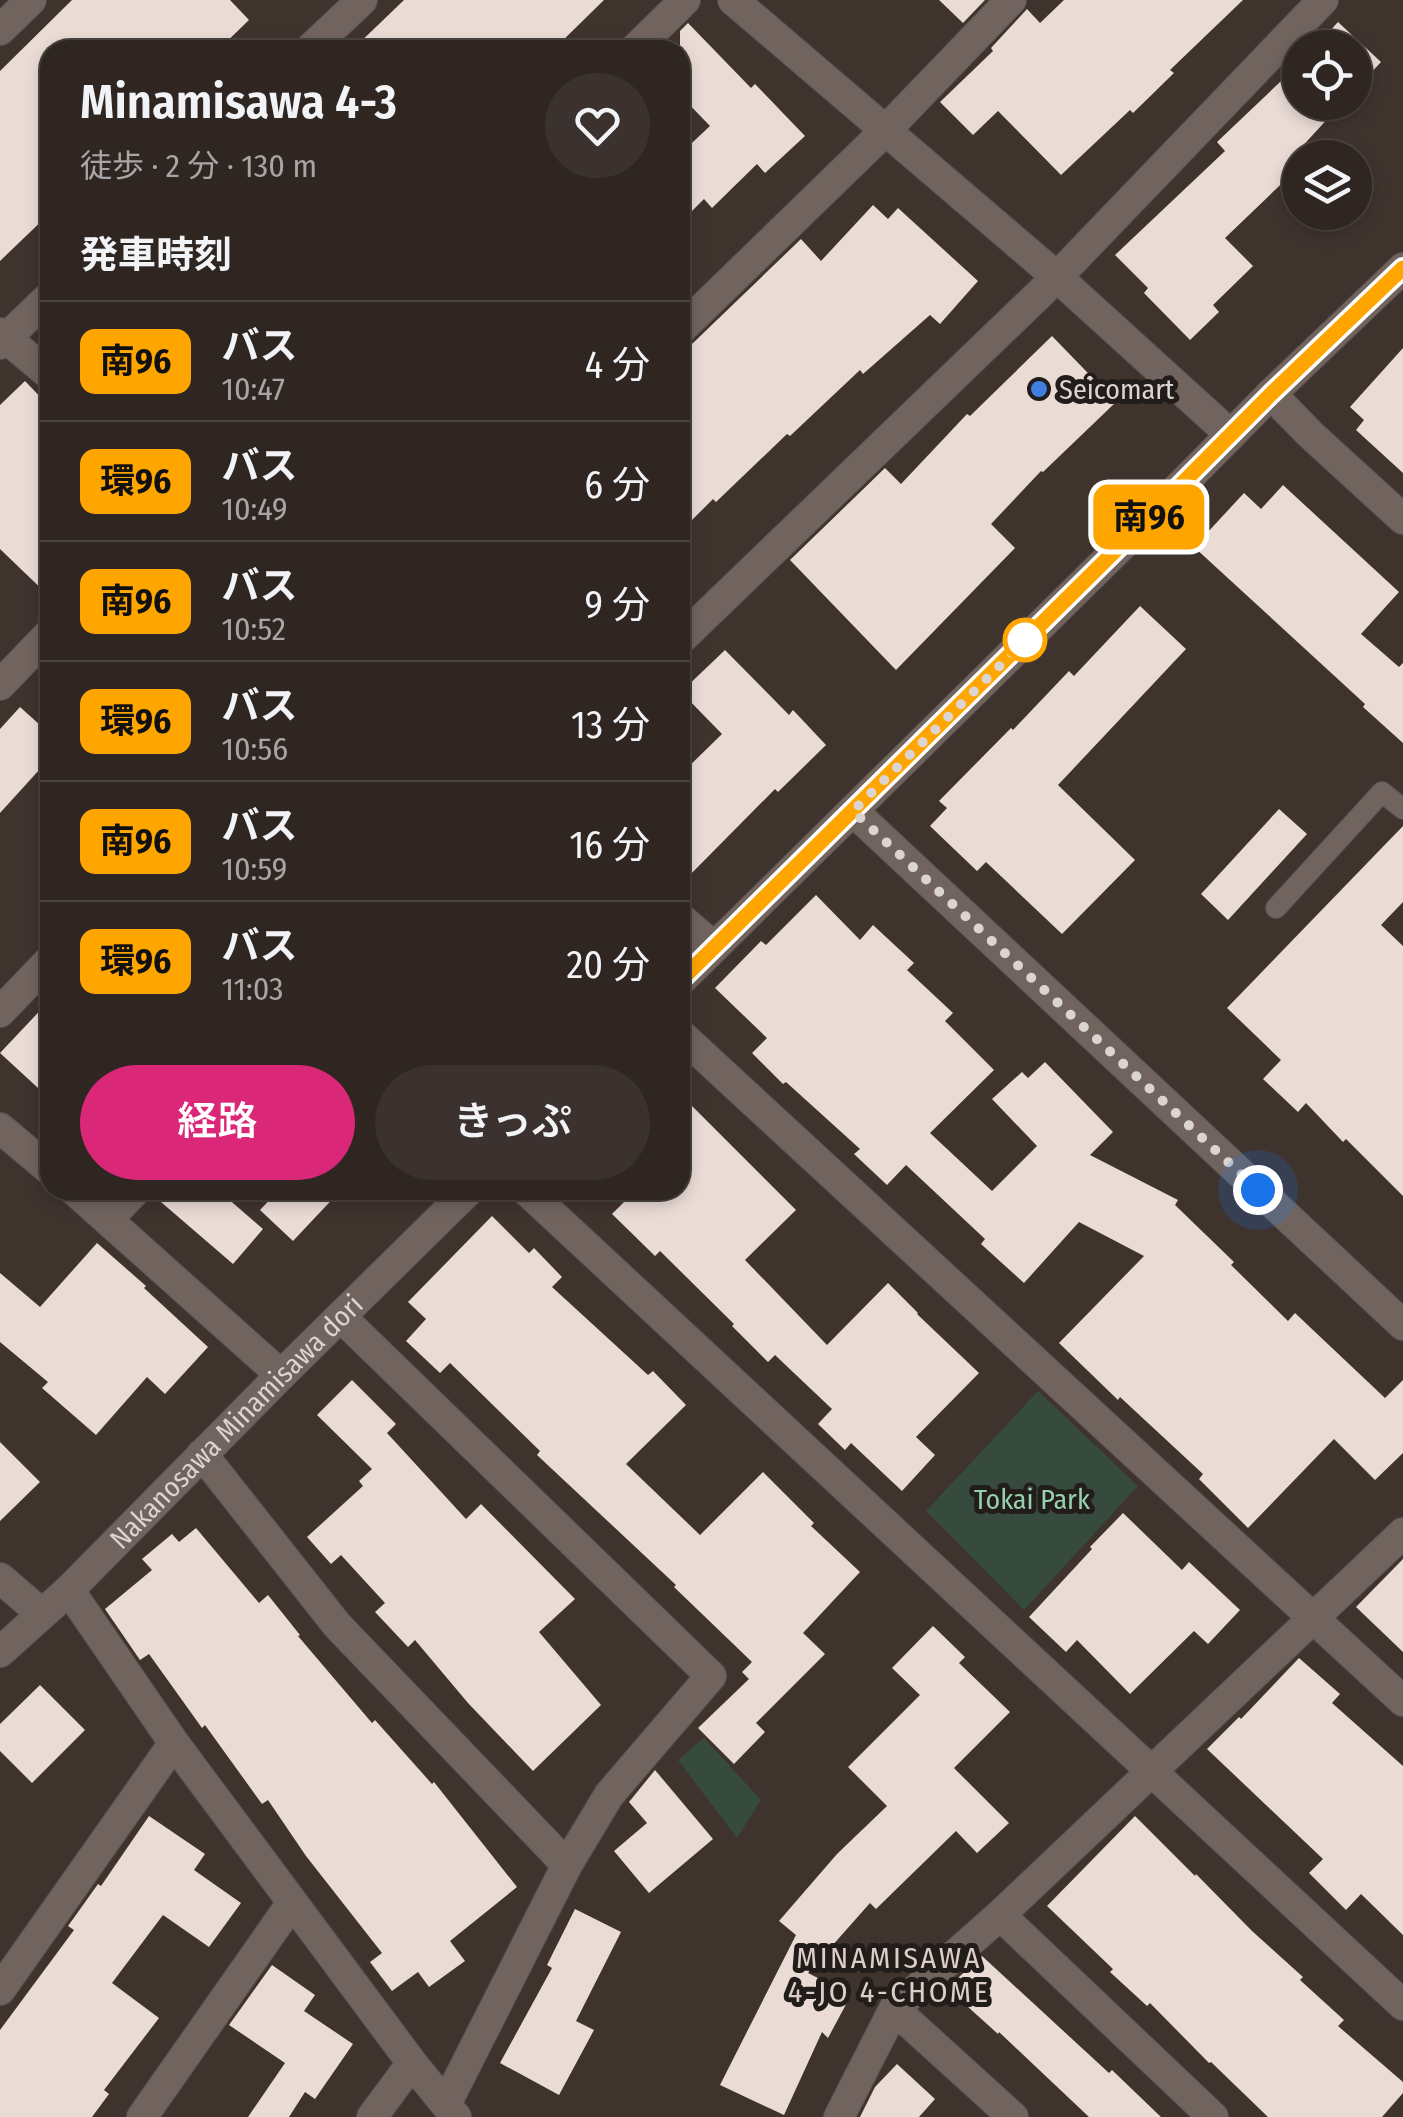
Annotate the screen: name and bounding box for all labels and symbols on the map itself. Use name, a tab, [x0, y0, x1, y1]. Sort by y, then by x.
place label: Seicomart	[1059, 373, 1175, 406]
marker: Seicomart	[1028, 378, 1050, 400]
line badge: 南96	[1092, 484, 1206, 550]
unlabelled marker	[1004, 619, 1046, 661]
your location	[1233, 1165, 1283, 1215]
street label: Nakanosawa Minamisawa dori	[103, 1288, 369, 1555]
park label: Tokai Park	[974, 1483, 1091, 1516]
district label: MINAMISAWA 4-JO 4-CHOME	[788, 1940, 990, 2010]

